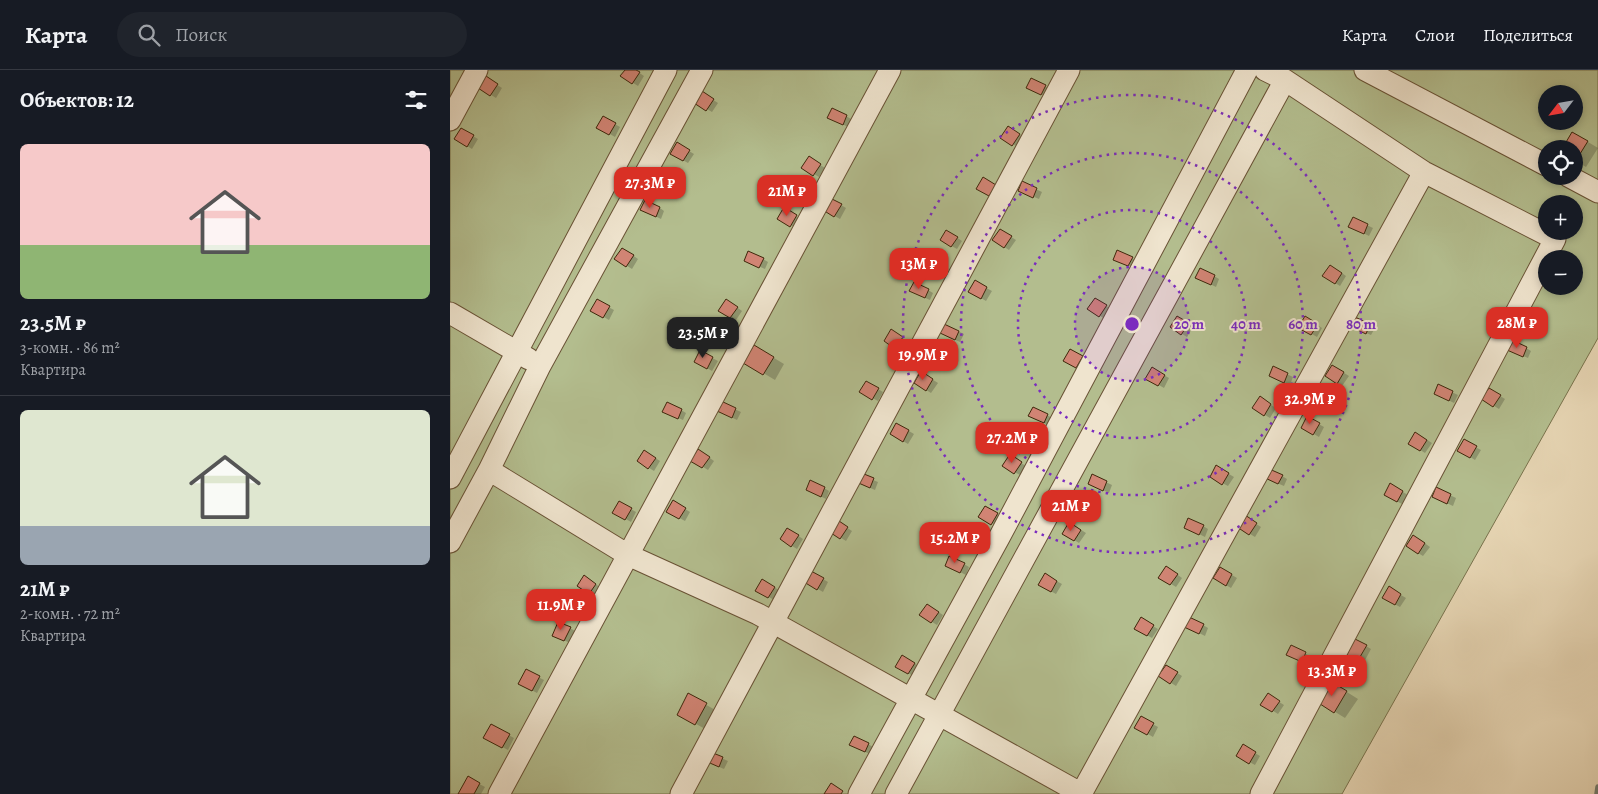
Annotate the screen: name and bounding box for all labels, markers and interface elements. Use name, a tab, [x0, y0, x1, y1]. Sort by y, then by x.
search box	[117, 12, 467, 57]
text: Карта	[25, 19, 87, 51]
icon: search	[135, 21, 163, 49]
text: Поиск	[175, 22, 227, 48]
text: Карта	[1342, 23, 1387, 47]
text: Слои	[1415, 23, 1455, 47]
text: Поделиться	[1483, 23, 1573, 47]
north arrow	[1538, 85, 1582, 130]
map controls	[1538, 85, 1583, 295]
text: Объектов: 12	[20, 86, 134, 114]
icon: filters	[402, 86, 430, 114]
button: locate	[1538, 140, 1583, 185]
pin: 27.3M ₽	[604, 166, 696, 209]
text: 27.3M ₽	[625, 172, 675, 194]
pin: 21M ₽	[752, 174, 822, 217]
icon: home	[180, 177, 270, 267]
text: 21M ₽	[768, 180, 806, 202]
button: +	[1538, 195, 1583, 240]
pin: 13M ₽	[884, 248, 954, 290]
button: −	[1538, 250, 1583, 295]
text: 13M ₽	[901, 253, 937, 275]
pin: 28M ₽	[1482, 306, 1552, 349]
text: 23.5M ₽	[20, 309, 86, 337]
text: 28M ₽	[1497, 312, 1537, 334]
text: 20 m	[1174, 314, 1204, 334]
text: 40 m	[1231, 314, 1261, 334]
text: 60 m	[1288, 314, 1318, 334]
text: 80 m	[1346, 314, 1376, 334]
centre of rings	[1123, 315, 1141, 333]
pin: 23.5M ₽	[657, 316, 749, 359]
text: 23.5M ₽	[678, 322, 728, 344]
text: 3-комн. · 86 m²	[20, 337, 120, 359]
pin: 19.9M ₽	[877, 338, 969, 381]
text: 19.9M ₽	[898, 344, 948, 366]
text: Квартира	[20, 359, 86, 381]
pin: 32.9M ₽	[1264, 382, 1356, 425]
text: 32.9M ₽	[1285, 388, 1335, 410]
pin: 27.2M ₽	[966, 422, 1058, 464]
text: 27.2M ₽	[986, 427, 1038, 449]
icon: home	[180, 442, 270, 532]
pin: 21M ₽	[1036, 490, 1106, 532]
text: 21M ₽	[1052, 495, 1090, 517]
pin: 15.2M ₽	[909, 522, 1001, 564]
text: 15.2M ₽	[930, 527, 980, 549]
text: 21M ₽	[20, 575, 70, 603]
pin: 11.9M ₽	[515, 588, 607, 631]
text: 11.9M ₽	[537, 594, 585, 616]
text: 2-комн. · 72 m²	[20, 603, 120, 625]
text: Квартира	[20, 625, 86, 647]
pin: 13.3M ₽	[1286, 654, 1378, 697]
text: 13.3M ₽	[1308, 660, 1356, 682]

